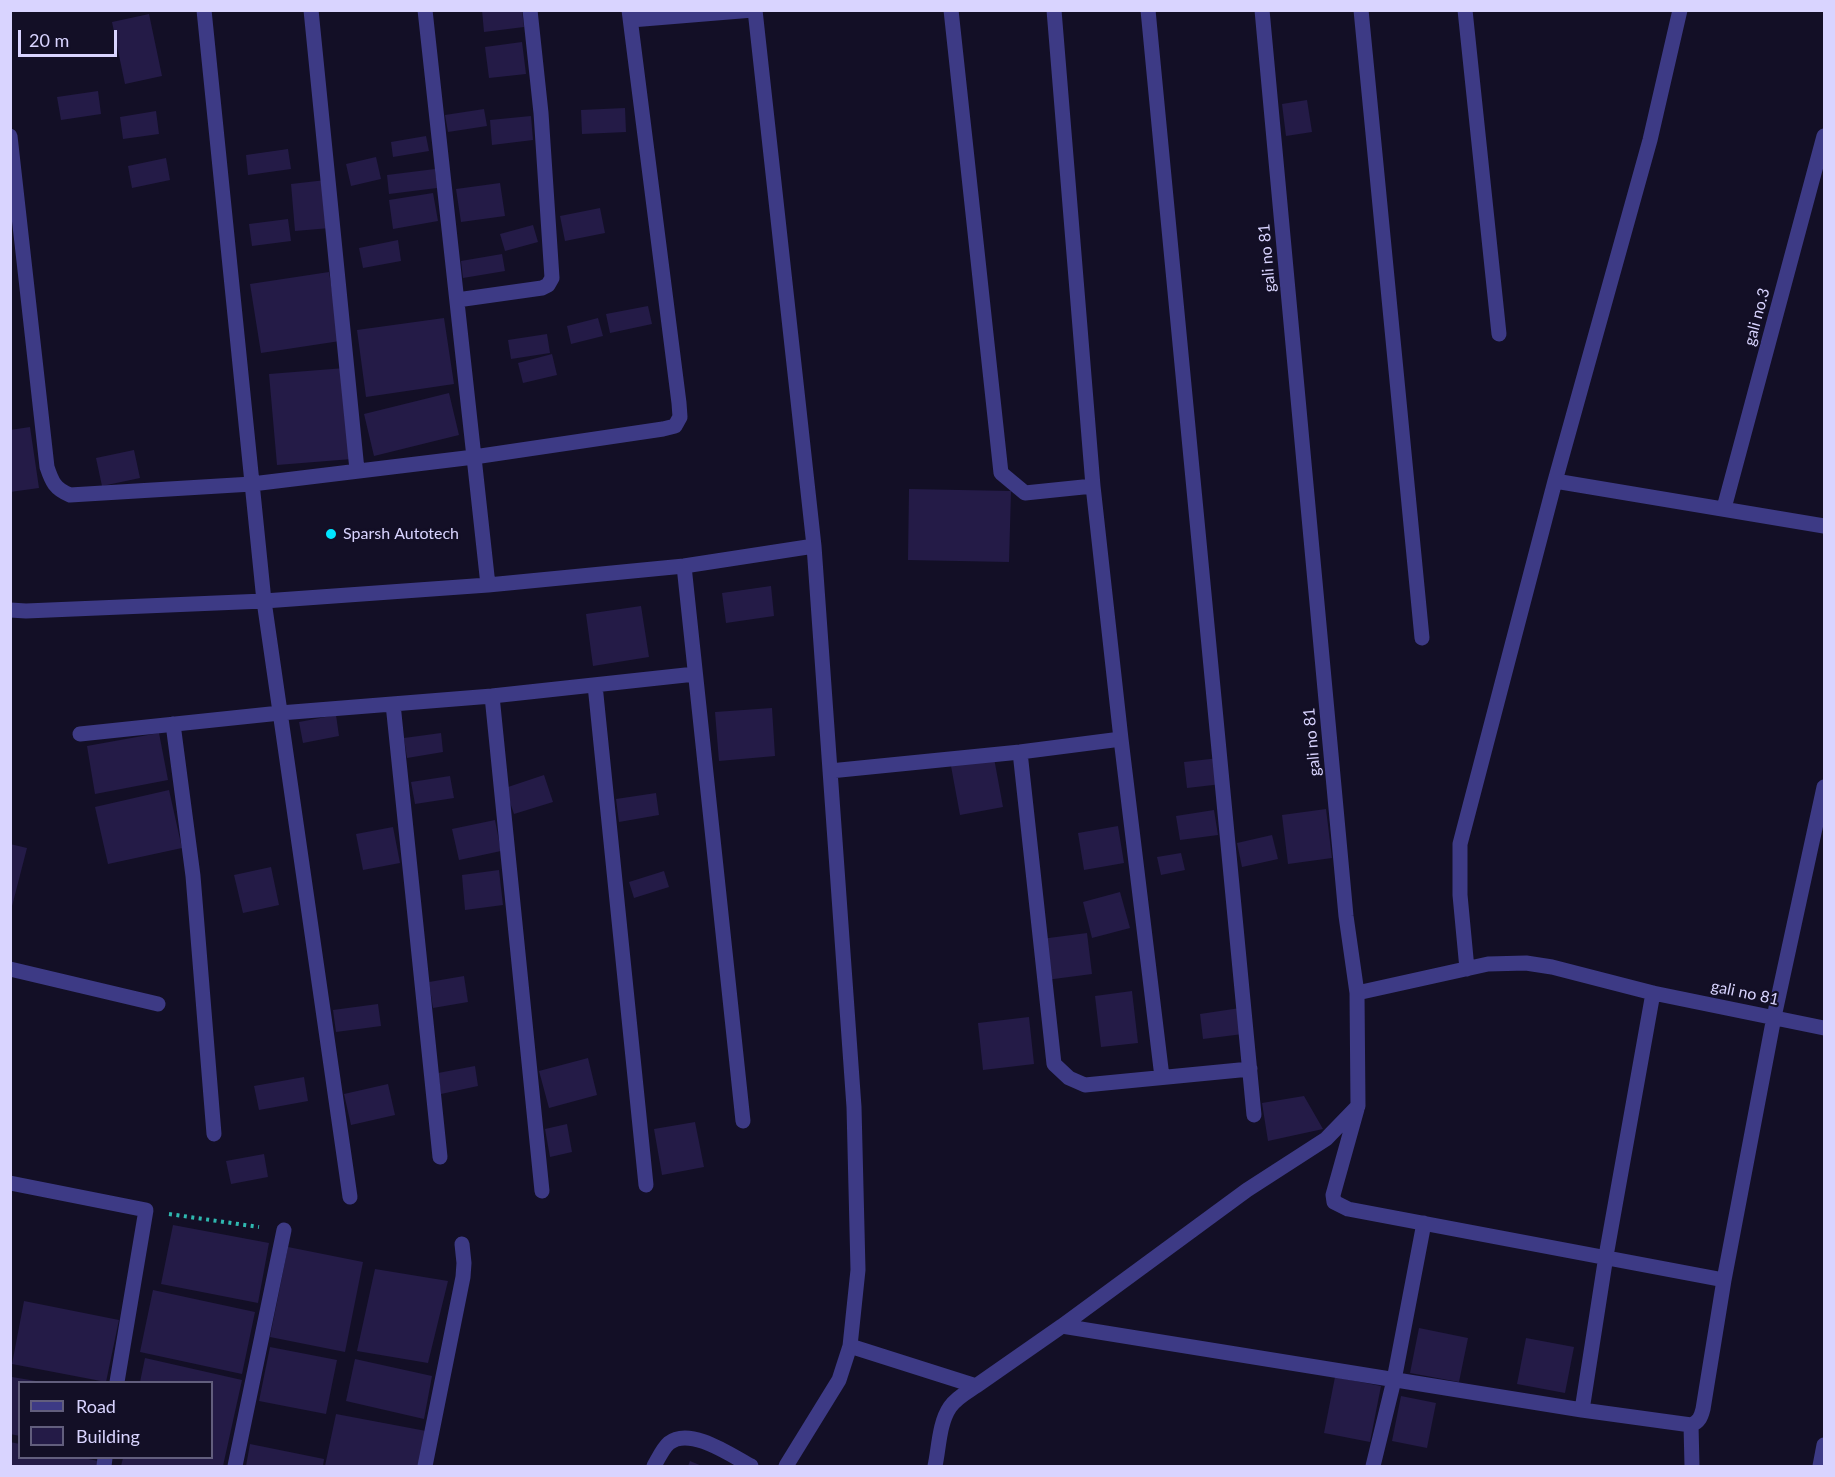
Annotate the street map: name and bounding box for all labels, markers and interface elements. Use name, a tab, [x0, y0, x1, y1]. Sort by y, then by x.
scale bar	[21, 18, 120, 56]
text: 20 m	[29, 29, 69, 51]
street label: gali no 81	[1254, 223, 1280, 293]
street label: gali no.3	[1740, 286, 1774, 348]
place label: Sparsh Autotech	[343, 524, 459, 544]
marker: Sparsh Autotech	[324, 527, 338, 541]
street label: gali no 81	[1299, 707, 1325, 777]
street label: gali no 81	[1709, 976, 1781, 1010]
legend	[18, 1381, 213, 1459]
text: Road	[76, 1395, 116, 1417]
text: Building	[76, 1425, 140, 1447]

